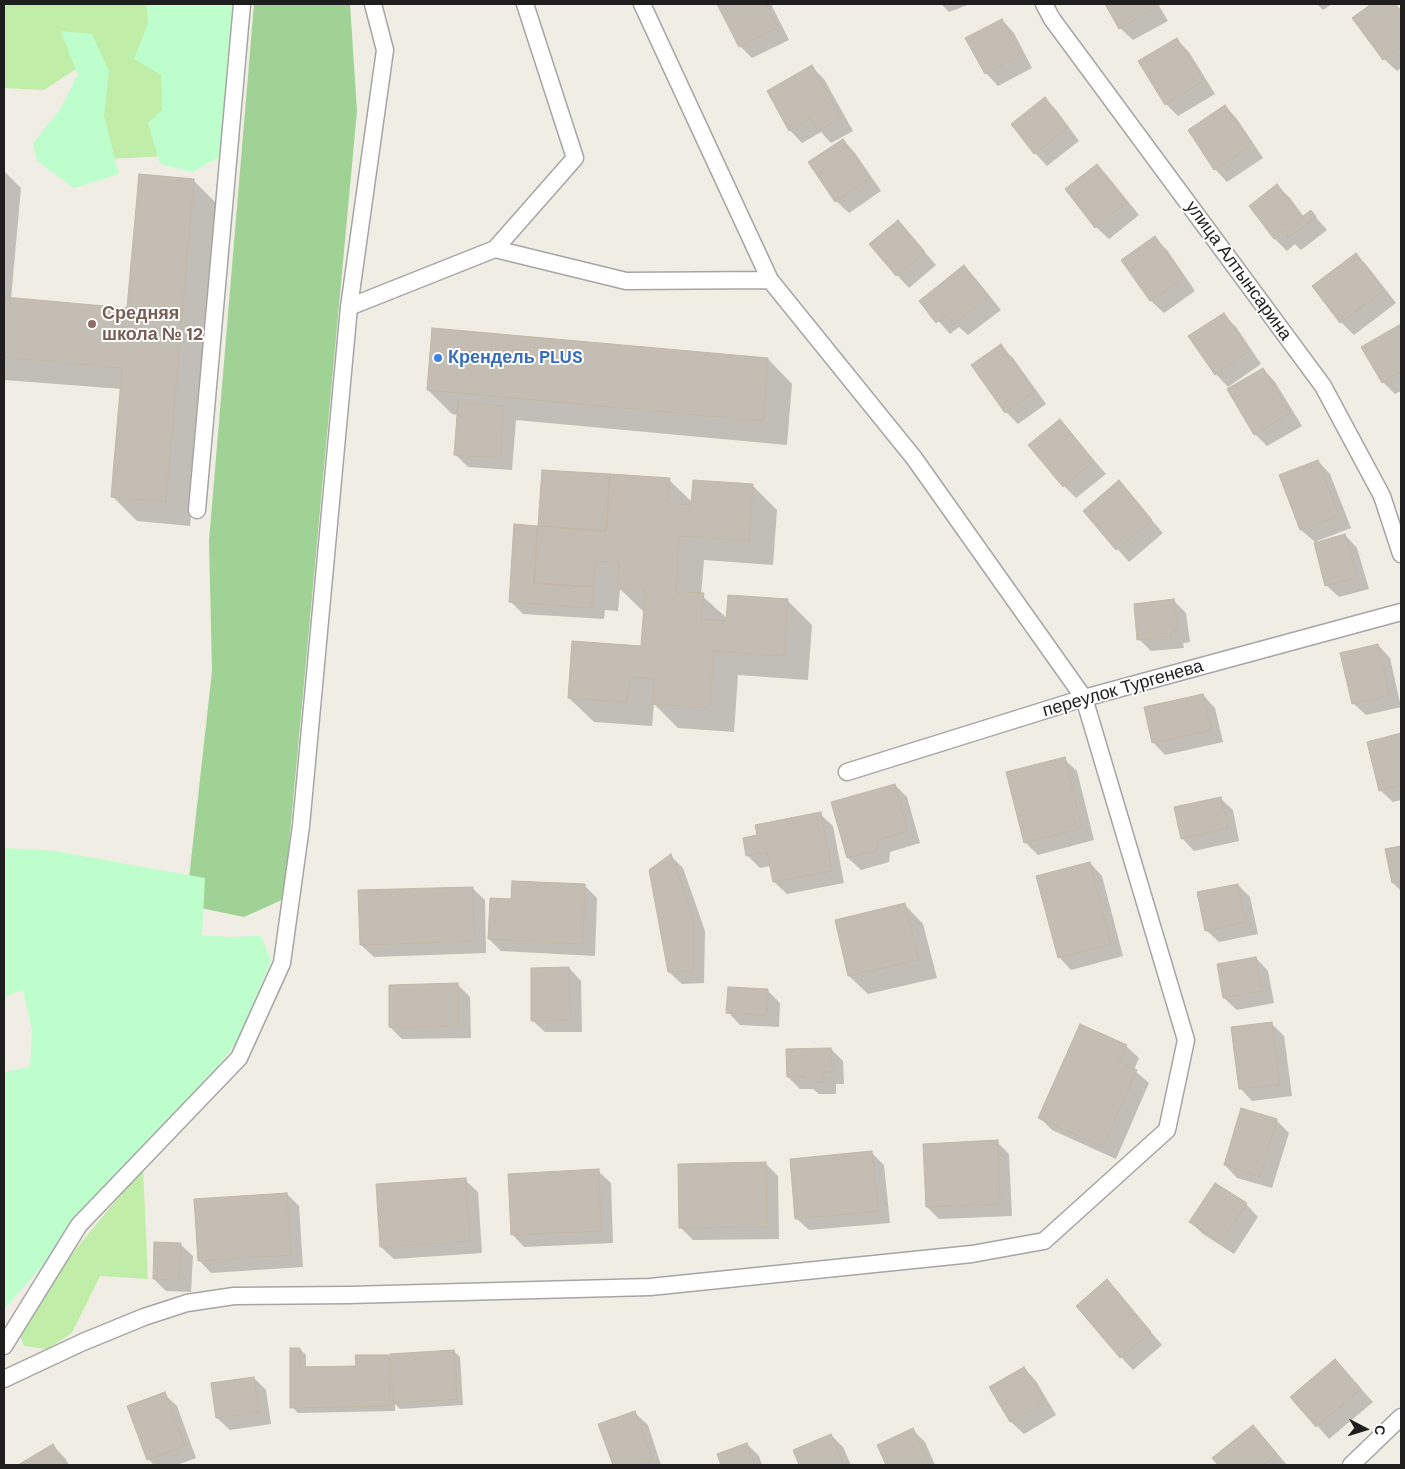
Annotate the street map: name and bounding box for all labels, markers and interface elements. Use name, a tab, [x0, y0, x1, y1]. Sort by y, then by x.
street label: улица Алтынсарина	[1180, 197, 1296, 345]
place label: Средняя школа № 12	[102, 303, 203, 346]
marker: Средняя школа № 12	[86, 318, 98, 330]
place label: Крендель PLUS	[448, 347, 583, 369]
marker: Крендель PLUS	[432, 352, 444, 364]
street label: переулок Тургенева	[1040, 656, 1206, 722]
north arrow	[1340, 1404, 1390, 1454]
text: С	[1371, 1424, 1389, 1436]

